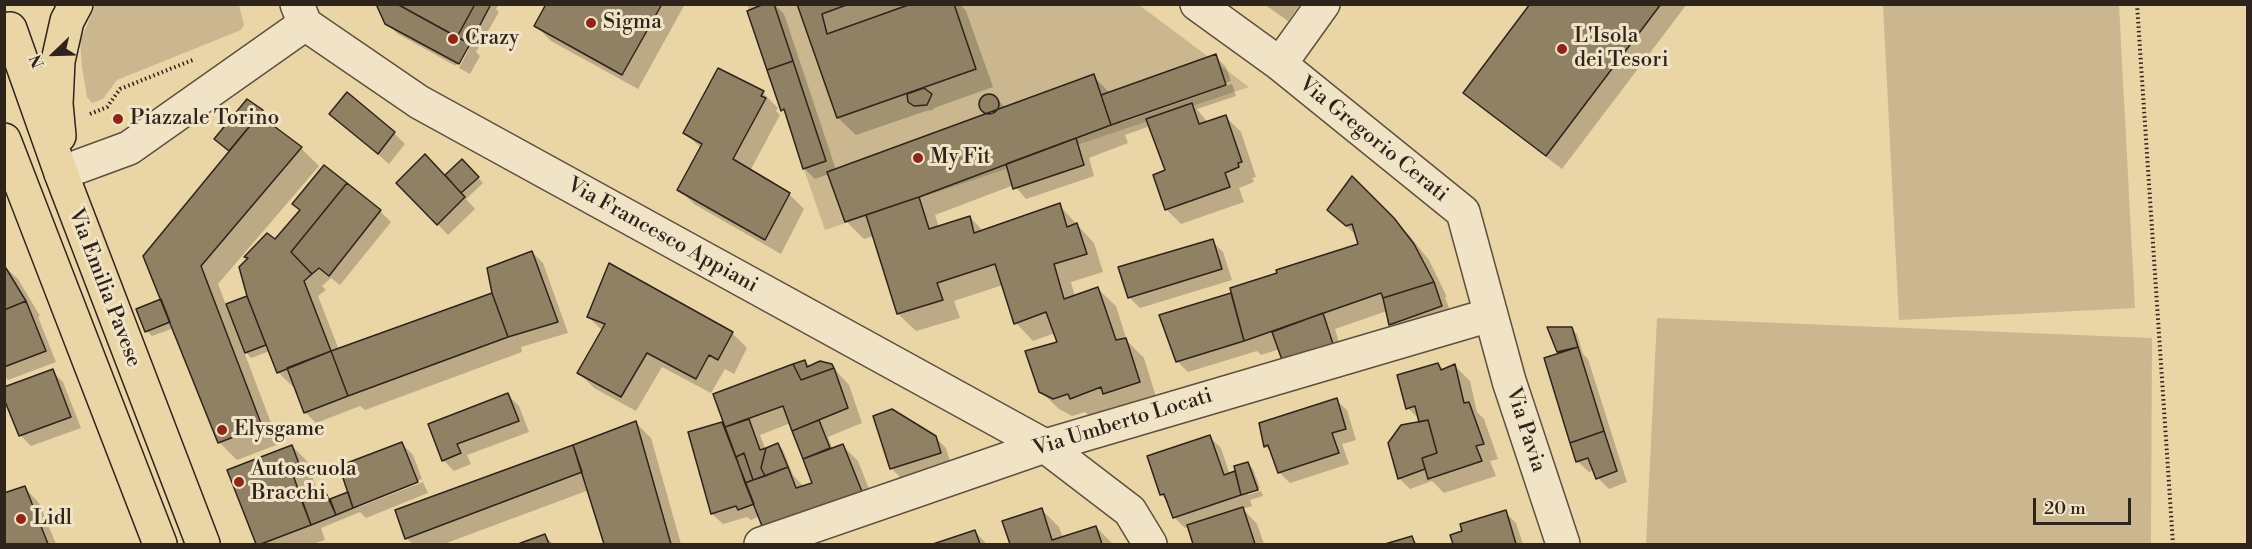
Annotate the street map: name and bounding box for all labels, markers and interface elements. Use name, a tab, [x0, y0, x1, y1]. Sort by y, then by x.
place label: Sigma	[603, 10, 662, 36]
marker: Sigma	[584, 16, 598, 30]
north arrow	[24, 24, 84, 84]
place label: L'Isola dei Tesori	[1574, 24, 1669, 74]
place label: Crazy	[465, 26, 519, 52]
marker: Crazy	[446, 32, 460, 46]
marker: L'Isola dei Tesori	[1555, 42, 1569, 56]
text: N	[26, 51, 49, 71]
street label: Via Gregorio Cerati	[1293, 72, 1453, 208]
place label: Piazzale Torino	[130, 106, 279, 132]
marker: Piazzale Torino	[111, 112, 125, 126]
place label: My Fit	[930, 145, 991, 171]
marker: My Fit	[911, 151, 925, 165]
street label: Via Francesco Appiani	[562, 173, 762, 299]
street label: Via Emilia Pavese	[62, 205, 146, 371]
street label: Via Umberto Locati	[1030, 384, 1216, 462]
street label: Via Pavia	[1500, 385, 1550, 475]
place label: Elysgame	[234, 417, 325, 443]
marker: Elysgame	[215, 423, 229, 437]
place label: Autoscuola Bracchi	[251, 457, 357, 507]
marker: Autoscuola Bracchi	[232, 475, 246, 489]
scale bar	[2036, 486, 2134, 524]
text: 20 m	[2044, 497, 2086, 520]
place label: Lidl	[33, 506, 72, 532]
marker: Lidl	[14, 512, 28, 526]

